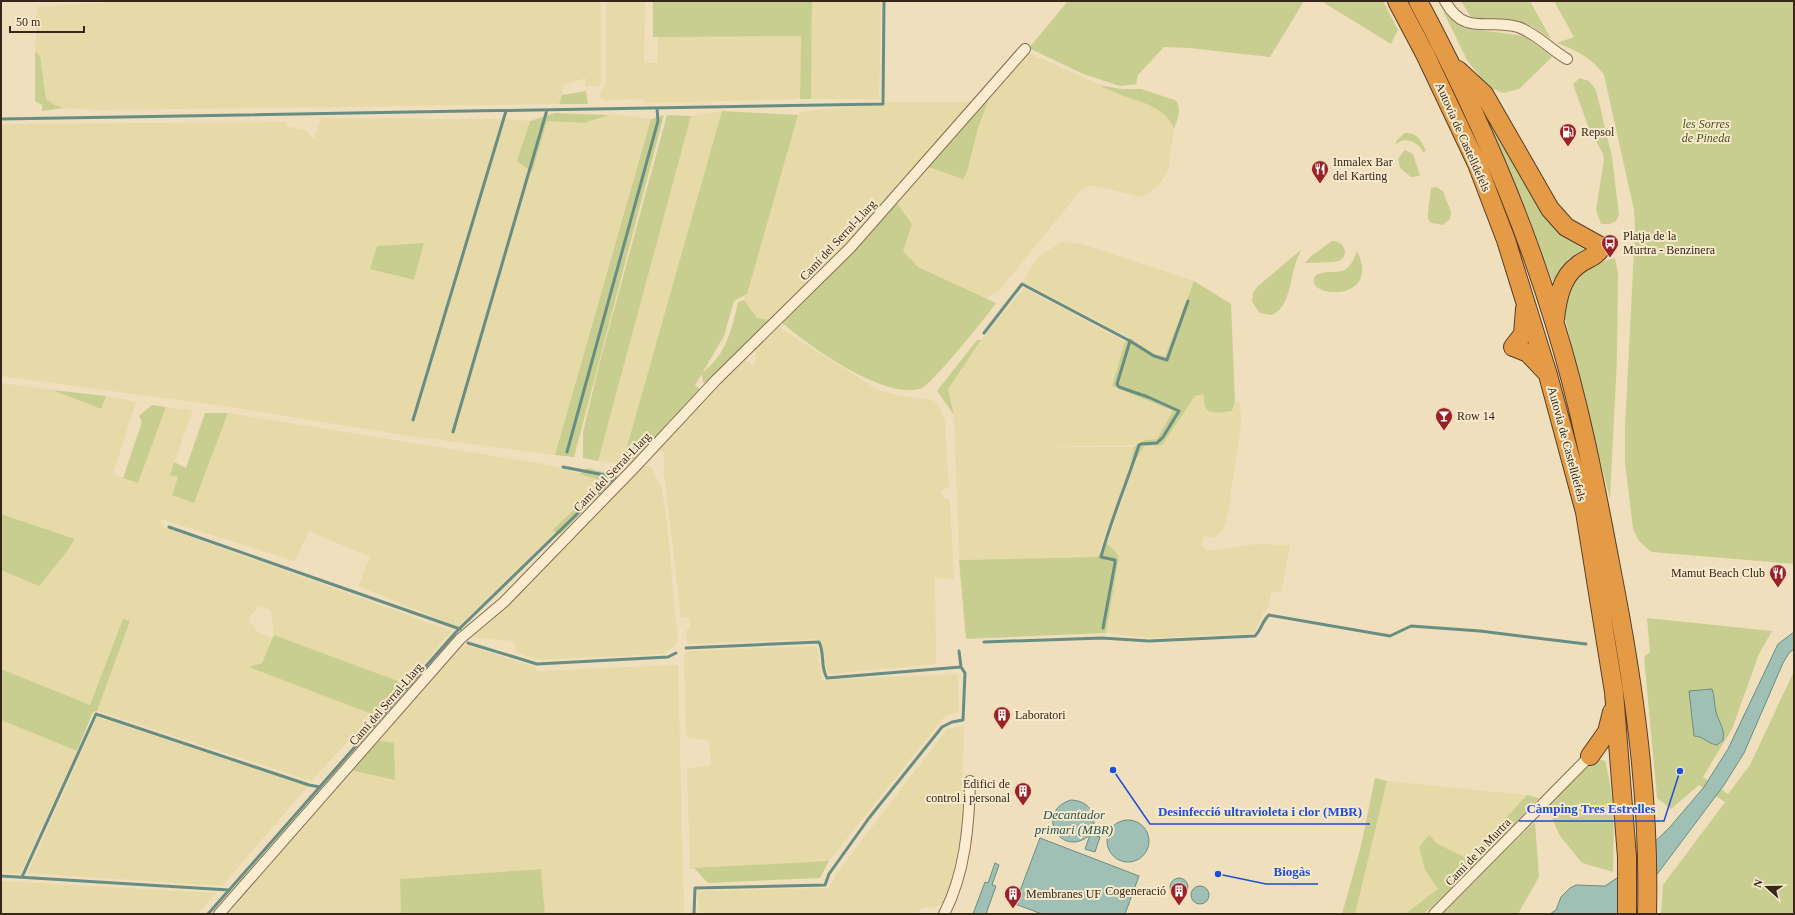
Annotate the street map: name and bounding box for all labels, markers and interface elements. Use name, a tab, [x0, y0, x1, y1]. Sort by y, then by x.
scale bar	[10, 8, 84, 34]
text: 50 m	[16, 15, 41, 29]
street label: Autovia de Castelldefels	[1433, 80, 1494, 194]
park label: les Sorres de Pineda	[1682, 117, 1730, 145]
fuel station icon: Repsol	[1558, 122, 1578, 147]
place label: Repsol	[1581, 125, 1615, 139]
place label: Inmalex Bar del Karting	[1333, 155, 1393, 183]
restaurant icon: Inmalex Bar del Karting	[1310, 159, 1330, 184]
street label: Camí del Serral-Llarg	[797, 197, 879, 283]
place label: Platja de la Murtra - Benzinera	[1623, 229, 1716, 257]
bus stop icon: Platja de la Murtra - Benzinera	[1600, 233, 1620, 258]
street label: Autovia de Castelldefels	[1545, 385, 1589, 503]
bar icon: Row 14	[1434, 406, 1454, 431]
place label: Row 14	[1457, 409, 1495, 423]
street label: Camí del Serral-Llarg	[570, 429, 654, 515]
restaurant icon: Mamut Beach Club	[1768, 563, 1788, 588]
place label: Mamut Beach Club	[1671, 566, 1765, 580]
street label: Camí del Serral-Llarg	[346, 660, 426, 748]
building icon: Laboratori	[992, 705, 1012, 730]
place label: Laboratori	[1015, 708, 1066, 722]
place label: Edifici de control i personal	[926, 777, 1011, 805]
building icon: Edifici de control i personal	[1013, 781, 1033, 806]
callout: Càmping Tres Estrelles	[1519, 796, 1664, 821]
callout: Desinfecció ultravioleta i clor (MBR)	[1150, 799, 1370, 824]
text: Càmping Tres Estrelles	[1526, 801, 1656, 816]
text: Desinfecció ultravioleta i clor (MBR)	[1158, 804, 1362, 819]
water label: Decantador primari (MBR)	[1034, 807, 1113, 837]
street label: Camí de la Murtra	[1442, 815, 1514, 889]
callout: Biogàs	[1266, 859, 1318, 884]
text: Biogàs	[1274, 864, 1310, 879]
north arrow	[1747, 867, 1787, 907]
text: N	[1751, 878, 1765, 889]
building icon: Cogeneració	[1169, 881, 1189, 906]
building icon: Membranes UF	[1003, 884, 1023, 909]
place label: Cogeneració	[1105, 884, 1166, 898]
place label: Membranes UF	[1026, 887, 1101, 901]

